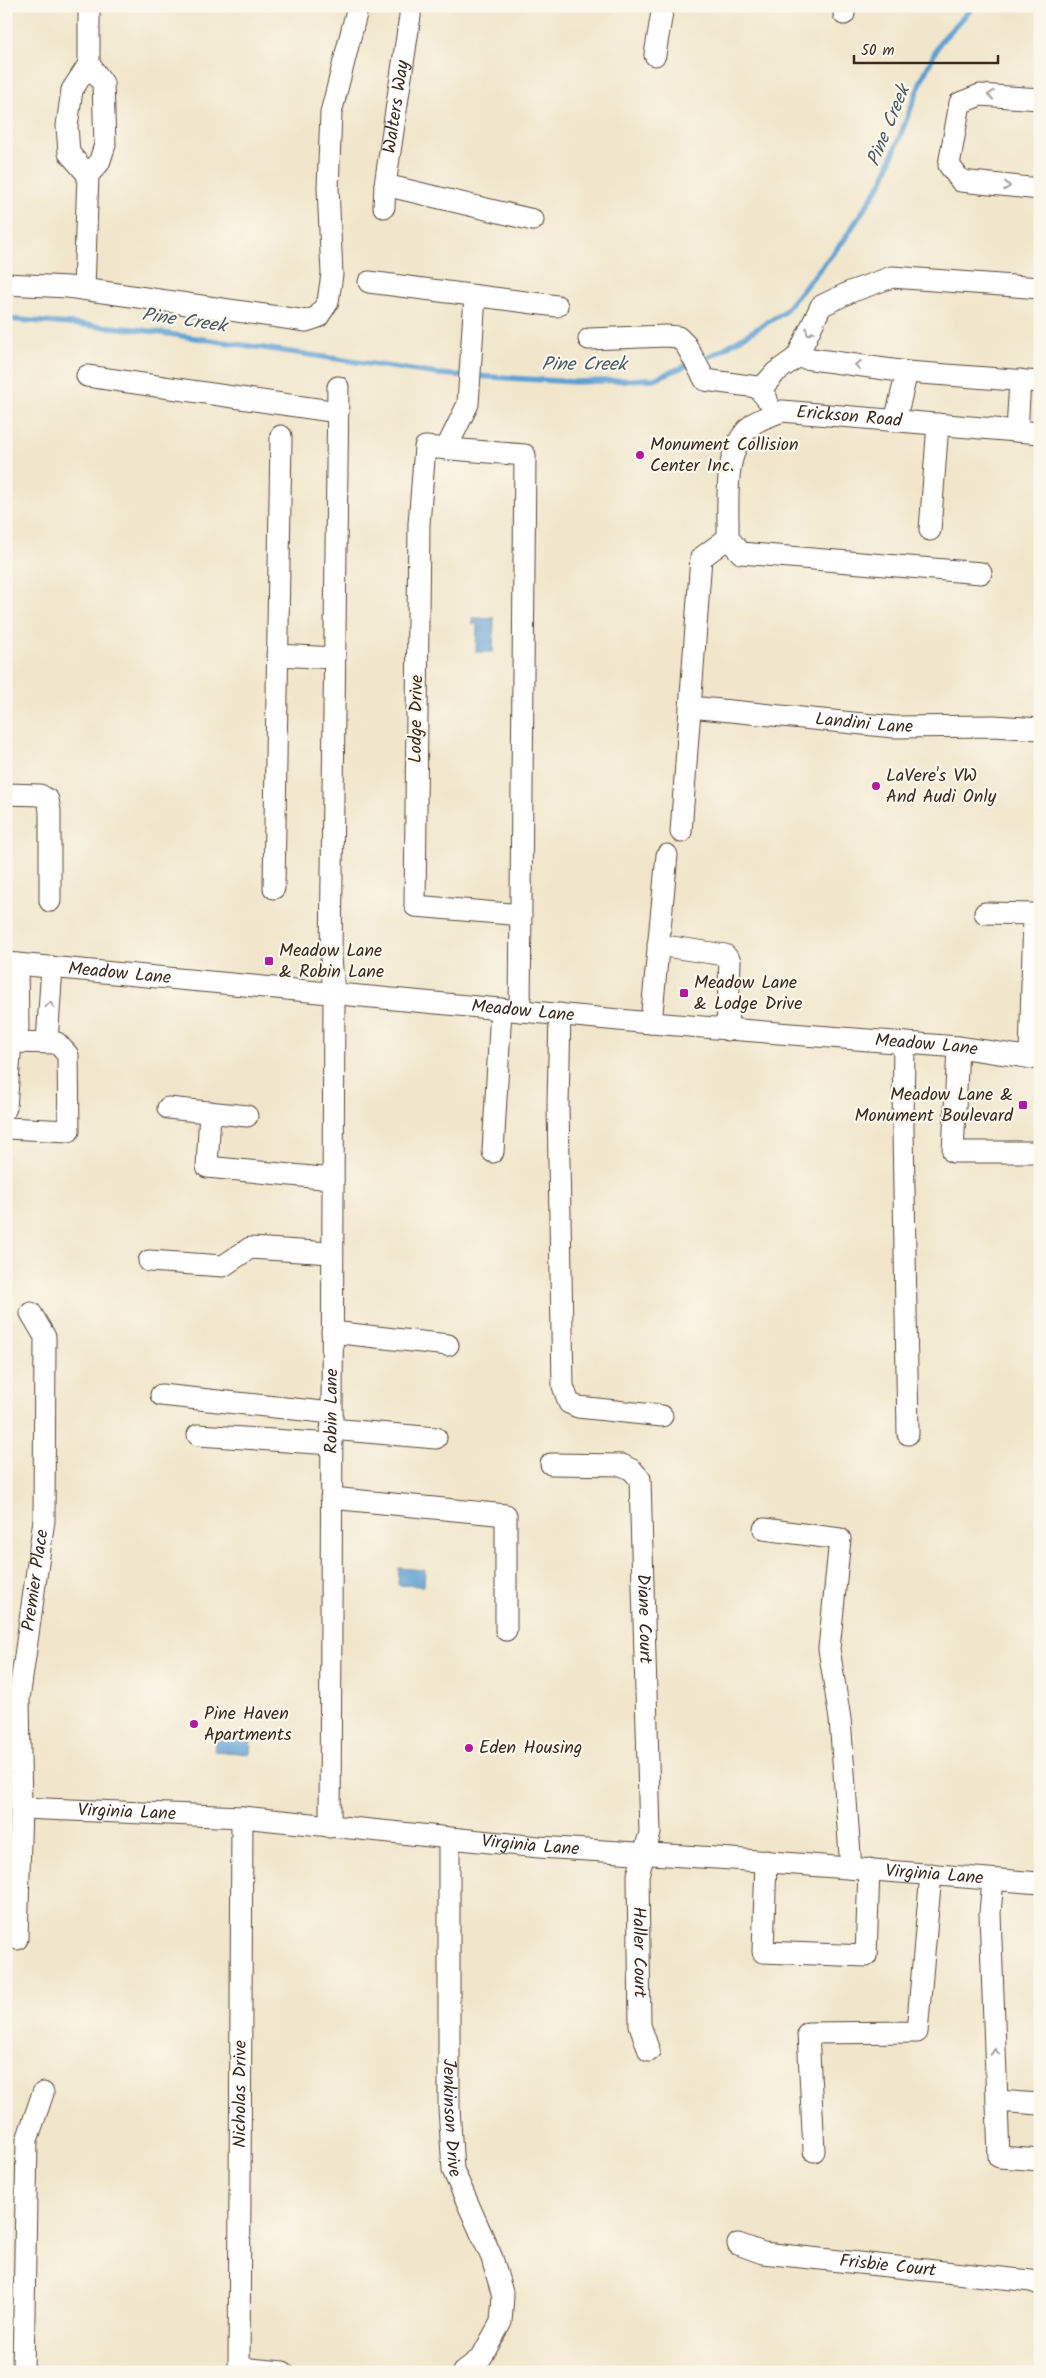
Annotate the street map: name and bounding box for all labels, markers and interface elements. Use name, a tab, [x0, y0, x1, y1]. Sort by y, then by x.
scale bar	[854, 32, 997, 64]
text: 50 m	[861, 39, 895, 63]
street label: Walters Way	[375, 58, 418, 155]
water label: Pine Creek	[859, 78, 920, 171]
one-way arrow	[987, 90, 995, 101]
one-way arrow	[1004, 180, 1012, 191]
water label: Pine Creek	[140, 300, 231, 342]
one-way arrow	[805, 327, 815, 336]
water label: Pine Creek	[542, 350, 629, 380]
one-way arrow	[854, 361, 863, 371]
street label: Erickson Road	[795, 398, 904, 436]
place label: Monument Collision Center Inc.	[650, 431, 799, 481]
marker: Monument Collision Center Inc.	[634, 449, 646, 461]
street label: Lodge Drive	[402, 675, 432, 763]
street label: Landini Lane	[814, 705, 913, 742]
place label: LaVere's VW And Audi Only	[886, 762, 997, 812]
marker: LaVere's VW And Audi Only	[870, 780, 882, 792]
place label: Meadow Lane & Robin Lane	[279, 937, 384, 987]
street label: Meadow Lane	[67, 954, 172, 993]
marker: Meadow Lane & Robin Lane	[263, 955, 275, 967]
place label: Meadow Lane & Lodge Drive	[694, 969, 802, 1019]
marker: Meadow Lane & Lodge Drive	[678, 987, 690, 999]
street label: Meadow Lane	[470, 992, 576, 1030]
one-way arrow	[44, 1000, 55, 1008]
street label: Meadow Lane	[874, 1026, 980, 1064]
place label: Meadow Lane & Monument Boulevard	[854, 1081, 1014, 1131]
marker: Meadow Lane & Monument Boulevard	[1017, 1099, 1029, 1111]
street label: Robin Lane	[317, 1368, 347, 1454]
street label: Premier Place	[14, 1527, 57, 1633]
street label: Diane Court	[628, 1573, 660, 1665]
place label: Pine Haven Apartments	[204, 1700, 292, 1750]
marker: Pine Haven Apartments	[188, 1718, 200, 1730]
place label: Eden Housing	[479, 1734, 582, 1763]
marker: Eden Housing	[463, 1742, 475, 1754]
street label: Virginia Lane	[77, 1796, 177, 1829]
street label: Virginia Lane	[480, 1827, 580, 1864]
street label: Virginia Lane	[884, 1856, 984, 1893]
street label: Haller Court	[624, 1906, 654, 1999]
street label: Nicholas Drive	[226, 2040, 255, 2148]
one-way arrow	[990, 2048, 1000, 2056]
street label: Jenkinson Drive	[434, 2059, 469, 2183]
street label: Frisbie Court	[838, 2247, 939, 2286]

